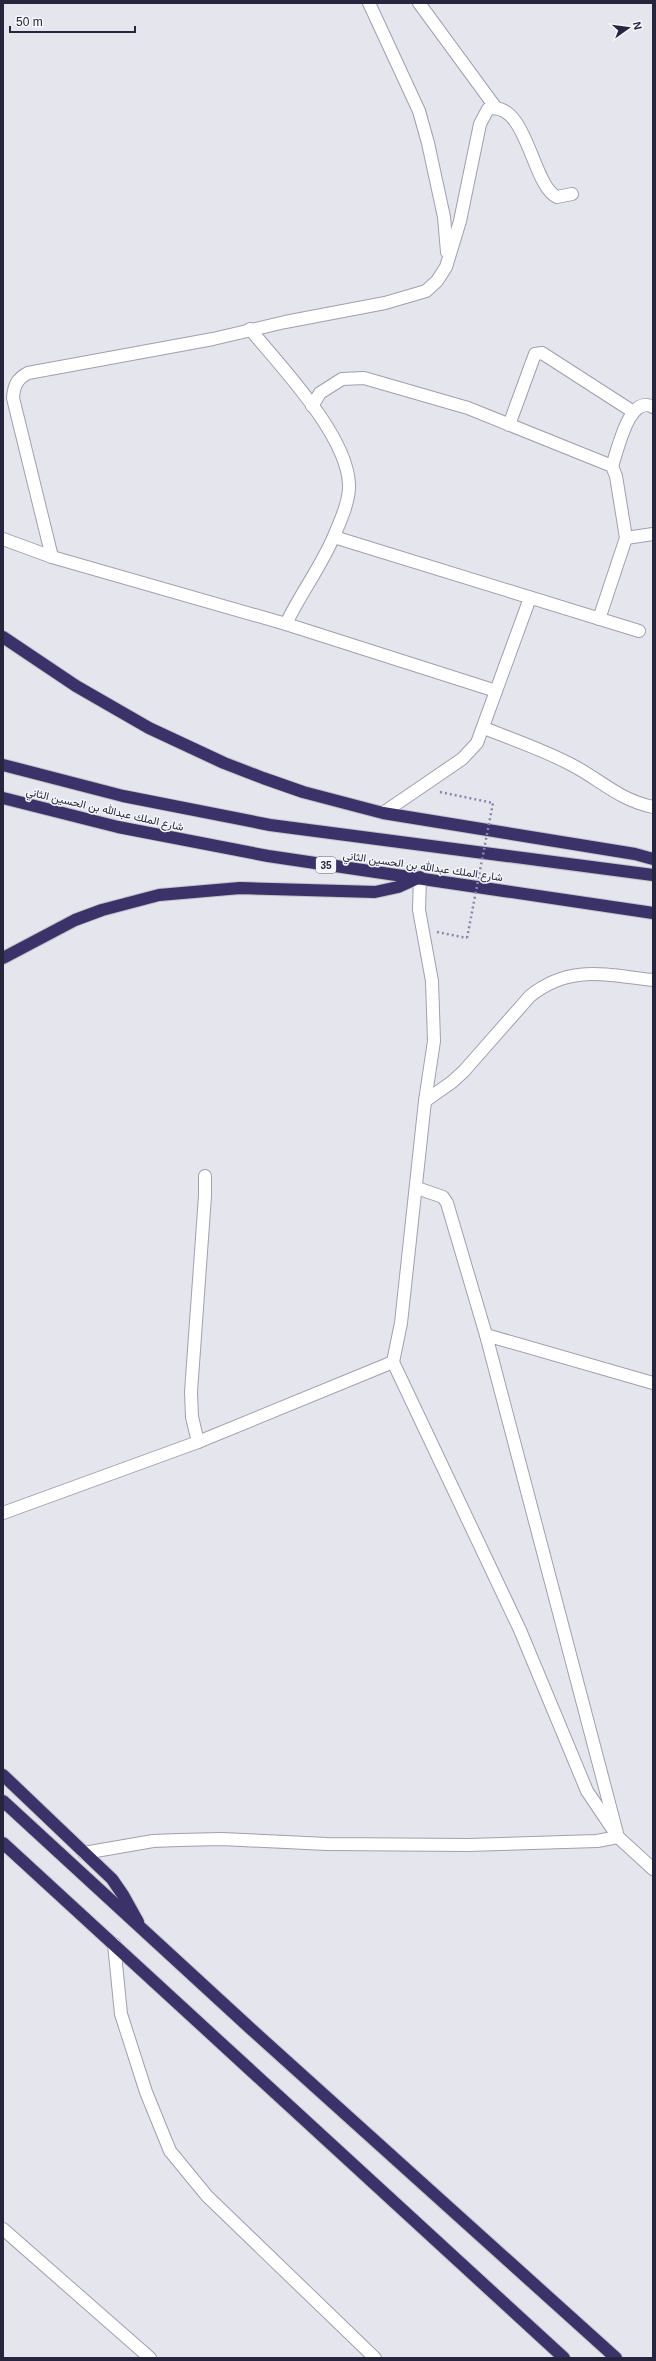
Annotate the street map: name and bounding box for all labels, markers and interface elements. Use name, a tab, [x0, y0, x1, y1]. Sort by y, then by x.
scale bar	[10, 8, 135, 34]
north arrow	[608, 8, 648, 48]
text: 50 m	[16, 15, 43, 29]
text: N	[631, 20, 644, 31]
street label: شارع الملك عبدالله بن الحسين الثاني	[24, 785, 185, 837]
street label: شارع الملك عبدالله بن الحسين الثاني	[342, 849, 504, 887]
road number: 35	[316, 857, 336, 873]

